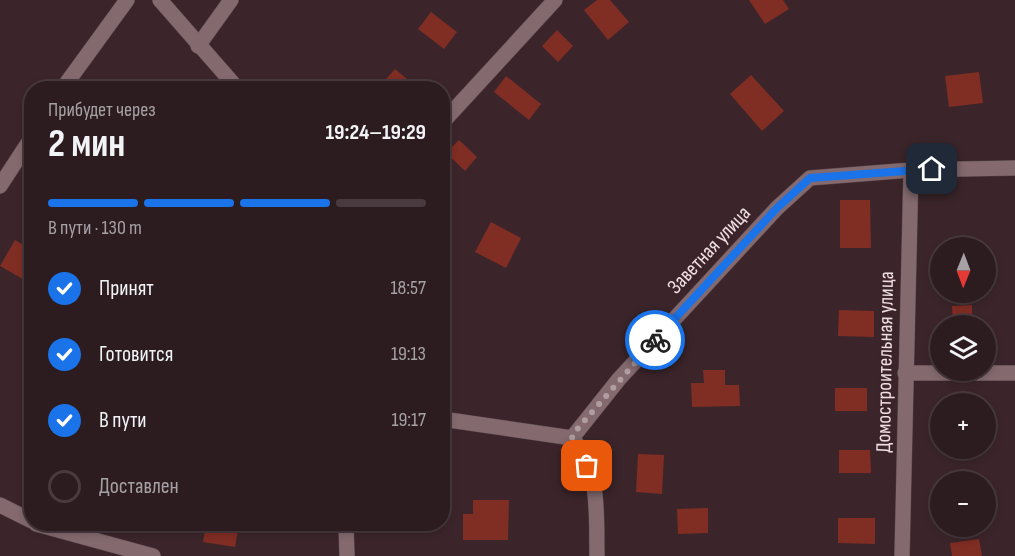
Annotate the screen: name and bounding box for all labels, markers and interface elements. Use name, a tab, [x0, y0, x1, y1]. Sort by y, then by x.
text: Прибудет через	[48, 98, 156, 122]
text: 19:24–19:29	[325, 119, 426, 146]
text: 2 мин	[48, 121, 125, 168]
pin	[906, 143, 957, 194]
icon: home	[915, 152, 948, 185]
street label: Заветная улица	[662, 201, 756, 299]
text: В пути · 130 m	[48, 216, 142, 240]
north arrow	[930, 237, 996, 303]
map controls	[930, 237, 996, 537]
street label: Домостроительная улица	[871, 271, 899, 453]
icon: check	[48, 272, 81, 305]
text: Принят	[99, 275, 154, 302]
text: 18:57	[391, 276, 426, 300]
courier	[625, 310, 685, 370]
button: layers	[930, 315, 996, 381]
icon: bike	[639, 324, 672, 357]
icon: check	[48, 338, 81, 371]
text: Готовится	[99, 341, 173, 368]
text: 19:13	[391, 342, 426, 366]
button: +	[930, 393, 996, 459]
icon: check	[48, 404, 81, 437]
text: В пути	[99, 407, 147, 434]
text: 19:17	[391, 408, 426, 432]
pin	[561, 440, 612, 491]
icon: bag	[570, 449, 603, 482]
button: −	[930, 471, 996, 537]
text: Доставлен	[99, 473, 179, 500]

